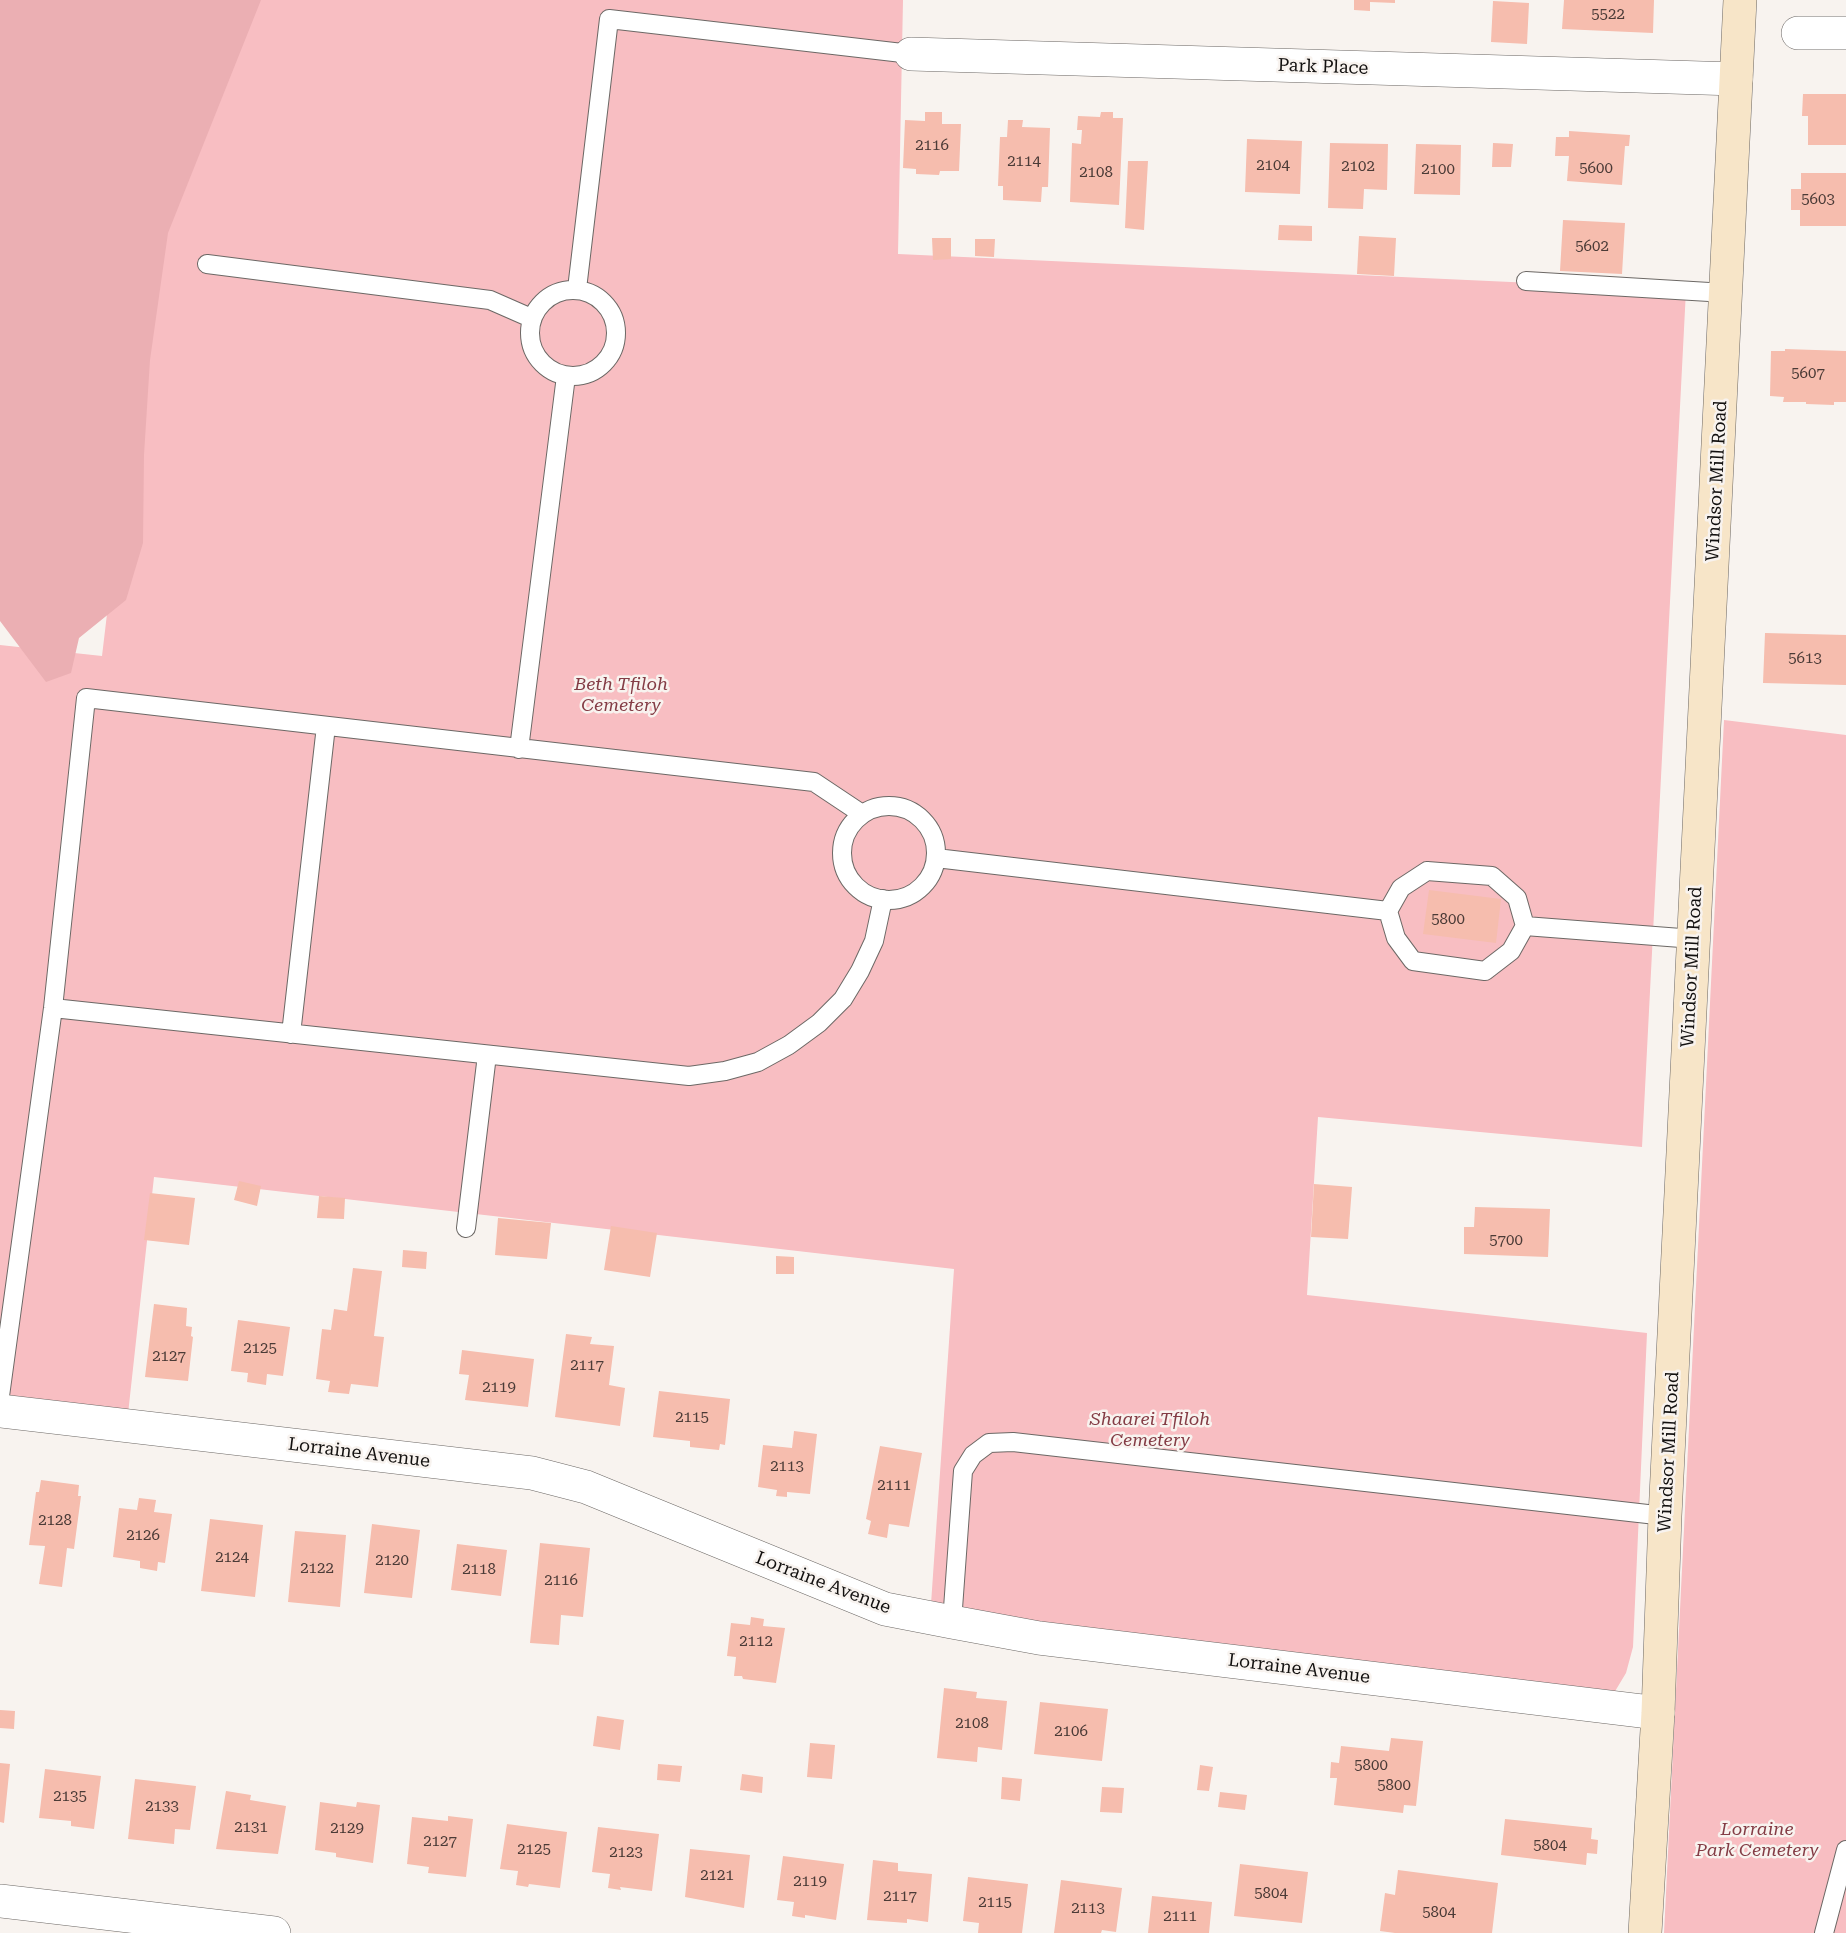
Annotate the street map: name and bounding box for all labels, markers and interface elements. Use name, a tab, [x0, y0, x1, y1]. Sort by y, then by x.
house number: 5522	[1591, 6, 1625, 24]
street label: Park Place	[1277, 55, 1369, 79]
house number: 2116	[915, 137, 949, 155]
house number: 2114	[1007, 153, 1041, 171]
house number: 2104	[1256, 157, 1290, 175]
house number: 2102	[1341, 158, 1375, 176]
house number: 5600	[1579, 160, 1613, 178]
house number: 2100	[1421, 161, 1455, 179]
house number: 2108	[1079, 164, 1113, 182]
house number: 5603	[1801, 191, 1835, 209]
house number: 5602	[1575, 238, 1609, 256]
house number: 5607	[1791, 365, 1825, 383]
street label: Windsor Mill Road	[1702, 400, 1732, 562]
house number: 5613	[1788, 650, 1822, 668]
park label: Beth Tfiloh Cemetery	[574, 674, 668, 716]
street label: Windsor Mill Road	[1677, 886, 1707, 1048]
house number: 5800	[1431, 911, 1465, 929]
house number: 5700	[1489, 1232, 1523, 1250]
house number: 2125	[243, 1340, 277, 1358]
house number: 2127	[152, 1348, 186, 1366]
house number: 2117	[570, 1357, 604, 1375]
street label: Windsor Mill Road	[1654, 1371, 1684, 1533]
house number: 2119	[482, 1379, 516, 1397]
house number: 2115	[675, 1409, 709, 1427]
park label: Shaarei Tfiloh Cemetery	[1090, 1409, 1210, 1452]
street label: Lorraine Avenue	[287, 1434, 431, 1472]
house number: 2113	[770, 1458, 804, 1476]
house number: 2111	[877, 1477, 911, 1495]
house number: 2128	[38, 1512, 72, 1530]
house number: 2126	[126, 1527, 160, 1545]
street label: Lorraine Avenue	[752, 1547, 894, 1619]
house number: 2124	[215, 1549, 249, 1567]
house number: 2120	[375, 1552, 409, 1570]
house number: 2122	[300, 1560, 334, 1578]
house number: 2118	[462, 1561, 496, 1579]
house number: 2116	[544, 1572, 578, 1590]
house number: 2112	[739, 1633, 773, 1651]
street label: Lorraine Avenue	[1227, 1650, 1371, 1688]
house number: 2108	[955, 1715, 989, 1733]
house number: 2106	[1054, 1723, 1088, 1741]
house number: 5800	[1354, 1757, 1388, 1775]
house number: 5800	[1377, 1777, 1411, 1795]
house number: 2135	[53, 1788, 87, 1806]
house number: 2133	[145, 1798, 179, 1816]
house number: 2131	[234, 1819, 268, 1837]
park label: Lorraine Park Cemetery	[1695, 1819, 1819, 1862]
house number: 2129	[330, 1820, 364, 1838]
house number: 2127	[423, 1833, 457, 1851]
house number: 5804	[1533, 1837, 1567, 1855]
house number: 2125	[517, 1841, 551, 1859]
house number: 2123	[609, 1844, 643, 1862]
house number: 2121	[700, 1867, 734, 1885]
house number: 2119	[793, 1873, 827, 1891]
house number: 5804	[1254, 1885, 1288, 1903]
house number: 2117	[883, 1888, 917, 1906]
house number: 2115	[978, 1894, 1012, 1912]
house number: 2113	[1071, 1900, 1105, 1918]
house number: 5804	[1422, 1904, 1456, 1922]
house number: 2111	[1163, 1908, 1197, 1926]

